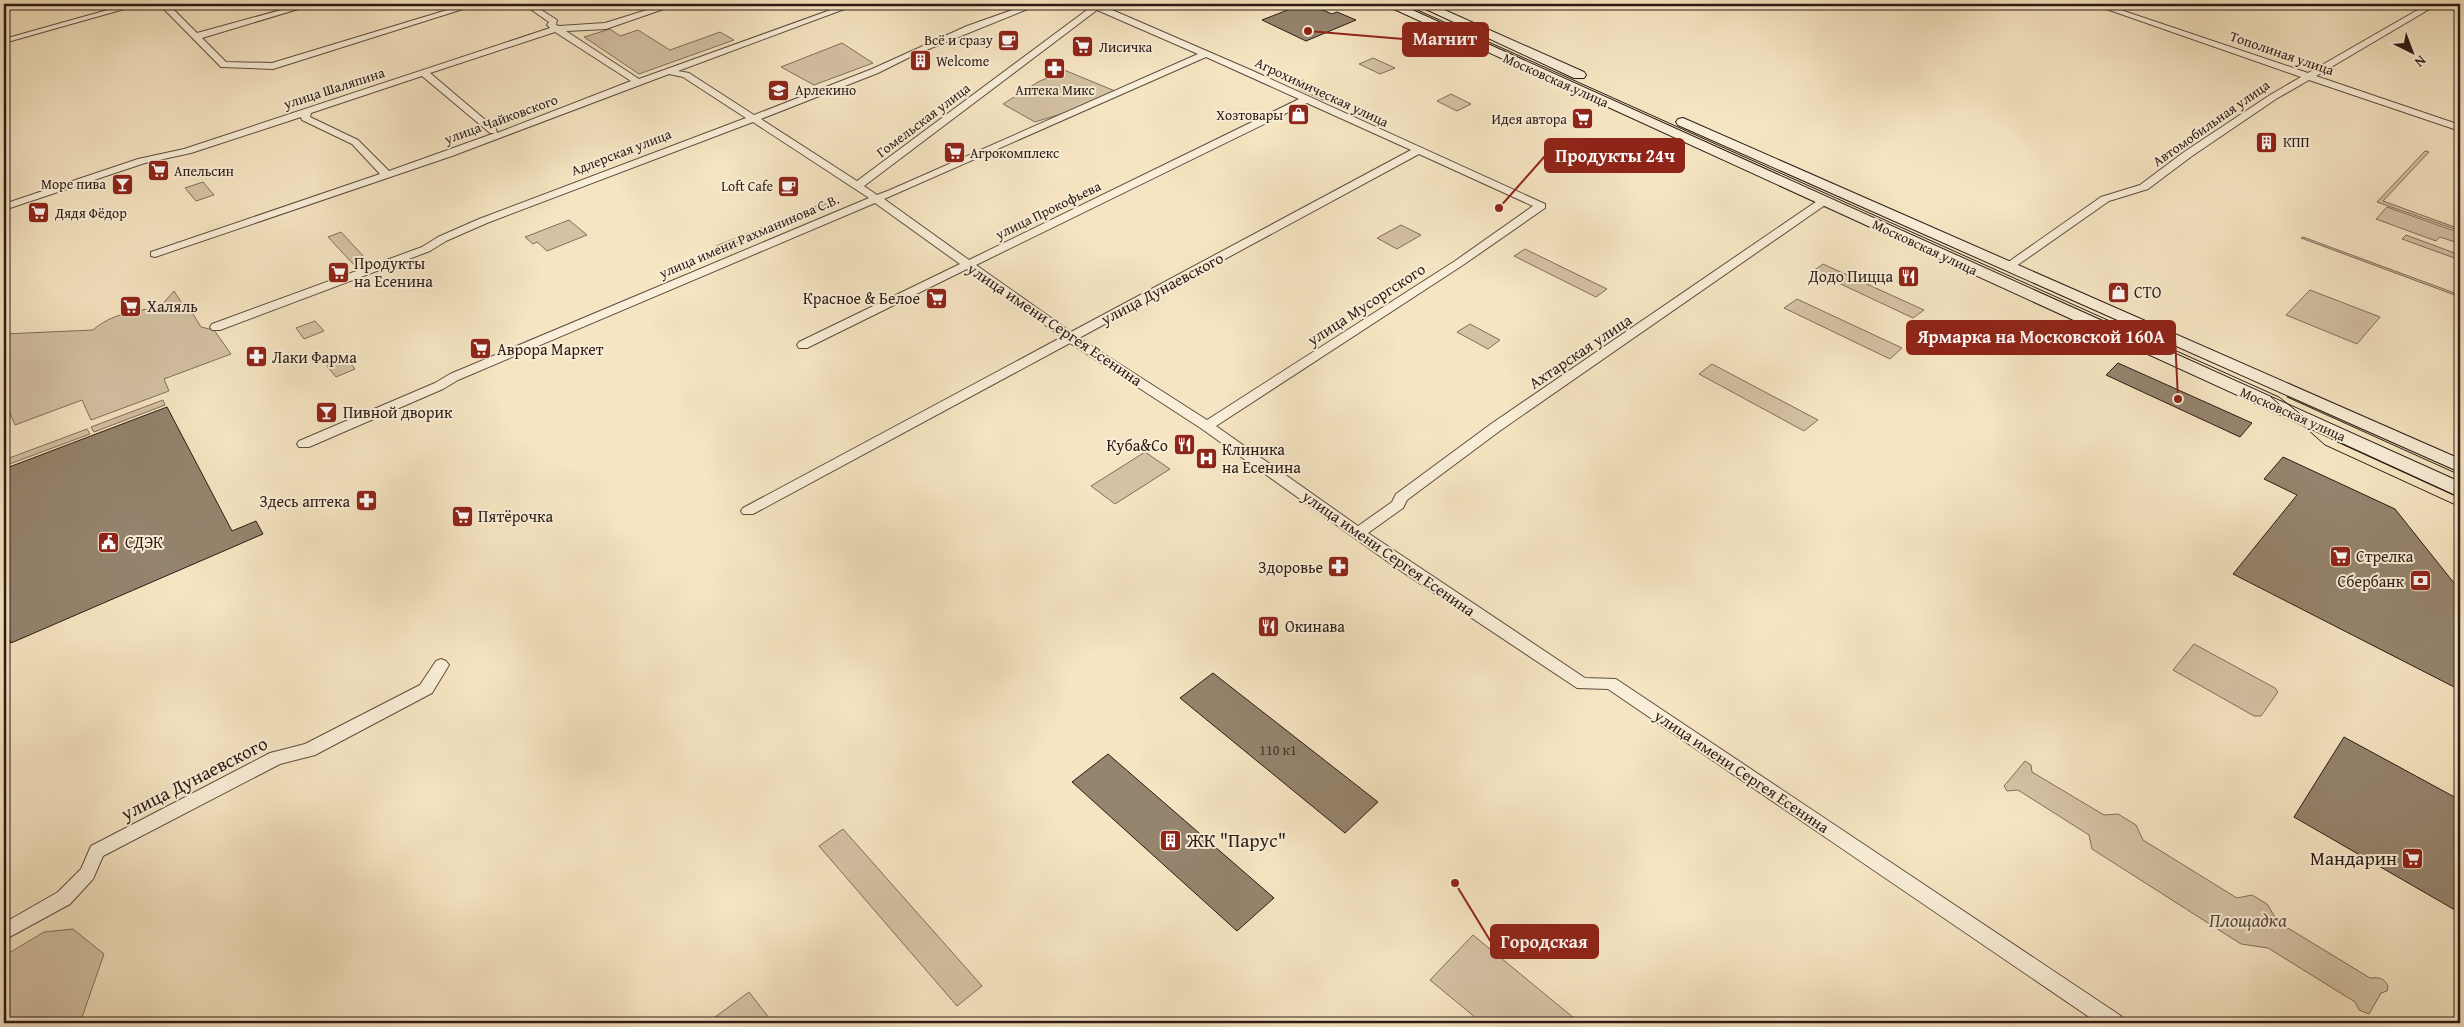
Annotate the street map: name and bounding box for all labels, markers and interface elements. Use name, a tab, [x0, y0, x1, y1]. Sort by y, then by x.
callout: Магнит	[1403, 23, 1488, 56]
text: Магнит	[1413, 25, 1478, 52]
street label: Тополиная улица	[2227, 26, 2337, 80]
cafe icon: Всё и сразу	[997, 28, 1021, 52]
north arrow	[2386, 28, 2436, 78]
place label: Всё и сразу	[924, 30, 993, 50]
supermarket icon: Лисичка	[1071, 35, 1095, 59]
place label: Лисичка	[1099, 37, 1153, 57]
street label: Московская улица	[1500, 48, 1612, 112]
building icon: Welcome	[908, 49, 932, 73]
place label: Welcome	[936, 51, 990, 71]
text: N	[2410, 51, 2431, 73]
street label: Агрохимическая улица	[1252, 52, 1392, 132]
pharmacy icon: Аптека Микс	[1043, 56, 1067, 80]
street label: улица Шаляпина	[280, 62, 387, 114]
street label: Автомобильная улица	[2148, 75, 2274, 171]
school or university icon: Арлекино	[767, 78, 791, 102]
street label: Гомельская улица	[872, 78, 974, 162]
place label: Арлекино	[795, 80, 856, 100]
place label: Аптека Микс	[1015, 80, 1095, 100]
street label: улица Чайковского	[441, 89, 561, 149]
shop icon: Хозтовары	[1287, 103, 1311, 127]
place label: Хозтовары	[1216, 105, 1283, 125]
supermarket icon: Идея автора	[1571, 107, 1595, 131]
place label: Идея автора	[1492, 109, 1567, 129]
street label: Адлерская улица	[568, 124, 674, 180]
building icon: КПП	[2255, 130, 2279, 154]
place label: КПП	[2283, 132, 2310, 152]
callout: Продукты 24ч	[1545, 139, 1684, 172]
supermarket icon: Агрокомплекс	[942, 141, 966, 165]
text: Продукты 24ч	[1555, 142, 1675, 169]
place label: Агрокомплекс	[970, 143, 1059, 163]
supermarket icon: Апельсин	[146, 159, 170, 183]
place label: Апельсин	[174, 161, 234, 181]
bar icon: Море пива	[110, 172, 134, 196]
place label: Море пива	[41, 174, 106, 194]
cafe icon: Loft Cafe	[777, 174, 801, 198]
place label: Loft Cafe	[721, 176, 773, 196]
street label: улица Прокофьева	[991, 176, 1104, 245]
street label: улица имени Рахманинова С.В.	[655, 189, 842, 283]
supermarket icon: Дядя Фёдор	[27, 201, 51, 225]
place label: Дядя Фёдор	[54, 203, 127, 223]
street label: Московская улица	[1869, 214, 1981, 280]
street label: улица Дунаевского	[1096, 246, 1228, 331]
place label: Продукты на Есенина	[354, 251, 433, 293]
street label: улица имени Сергея Есенина	[962, 256, 1148, 392]
street label: улица Мусоргского	[1301, 257, 1430, 352]
supermarket icon: Продукты на Есенина	[326, 260, 350, 284]
place label: Додо Пицца	[1808, 264, 1893, 288]
restaurant icon: Додо Пицца	[1897, 264, 1921, 288]
shop icon: СТО	[2106, 280, 2130, 304]
place label: СТО	[2134, 280, 2162, 304]
place label: Красное & Белое	[803, 286, 920, 310]
supermarket icon: Красное & Белое	[924, 286, 948, 310]
supermarket icon: Халяль	[119, 294, 143, 318]
place label: Халяль	[147, 294, 198, 318]
street label: Ахтарская улица	[1524, 307, 1637, 394]
callout: Ярмарка на Московской 160А	[1907, 321, 2175, 354]
text: Ярмарка на Московской 160А	[1916, 323, 2165, 350]
supermarket icon: Аврора Маркет	[469, 337, 493, 361]
place label: Аврора Маркет	[497, 337, 604, 361]
pharmacy icon: Лаки Фарма	[244, 345, 268, 369]
place label: Лаки Фарма	[272, 345, 357, 369]
street label: Московская улица	[2237, 382, 2349, 446]
bar icon: Пивной дворик	[315, 400, 339, 424]
place label: Пивной дворик	[343, 400, 453, 424]
place label: Куба&Co	[1107, 433, 1168, 457]
restaurant icon: Куба&Co	[1172, 433, 1196, 457]
place label: Клиника на Есенина	[1222, 437, 1301, 479]
hospital icon: Клиника на Есенина	[1194, 446, 1218, 470]
street label: улица имени Сергея Есенина	[1297, 483, 1481, 622]
place label: Здесь аптека	[259, 489, 350, 513]
pharmacy icon: Здесь аптека	[354, 489, 378, 513]
supermarket icon: Пятёрочка	[450, 504, 474, 528]
place label: Пятёрочка	[478, 504, 553, 528]
public building icon: СДЭК	[97, 530, 121, 554]
place label: СДЭК	[125, 530, 163, 554]
supermarket icon: Стрелка	[2328, 544, 2352, 568]
place label: Стрелка	[2356, 544, 2414, 568]
place label: Здоровье	[1258, 555, 1323, 579]
pharmacy icon: Здоровье	[1327, 555, 1351, 579]
place label: Сбербанк	[2338, 569, 2405, 593]
bank icon: Сбербанк	[2408, 569, 2432, 593]
restaurant icon: Окинава	[1257, 614, 1281, 638]
place label: Окинава	[1285, 614, 1345, 638]
street label: улица имени Сергея Есенина	[1649, 703, 1835, 839]
street label: улица Дунаевского	[115, 729, 272, 828]
house number: 110 к1	[1259, 740, 1297, 760]
place label: ЖК "Парус"	[1186, 826, 1286, 854]
building icon: ЖК "Парус"	[1159, 828, 1183, 852]
place label: Мандарин	[2310, 844, 2397, 872]
supermarket icon: Мандарин	[2401, 846, 2425, 870]
park label: Площадка	[2209, 906, 2287, 934]
callout: Городская	[1491, 925, 1598, 958]
text: Городская	[1500, 928, 1588, 955]

